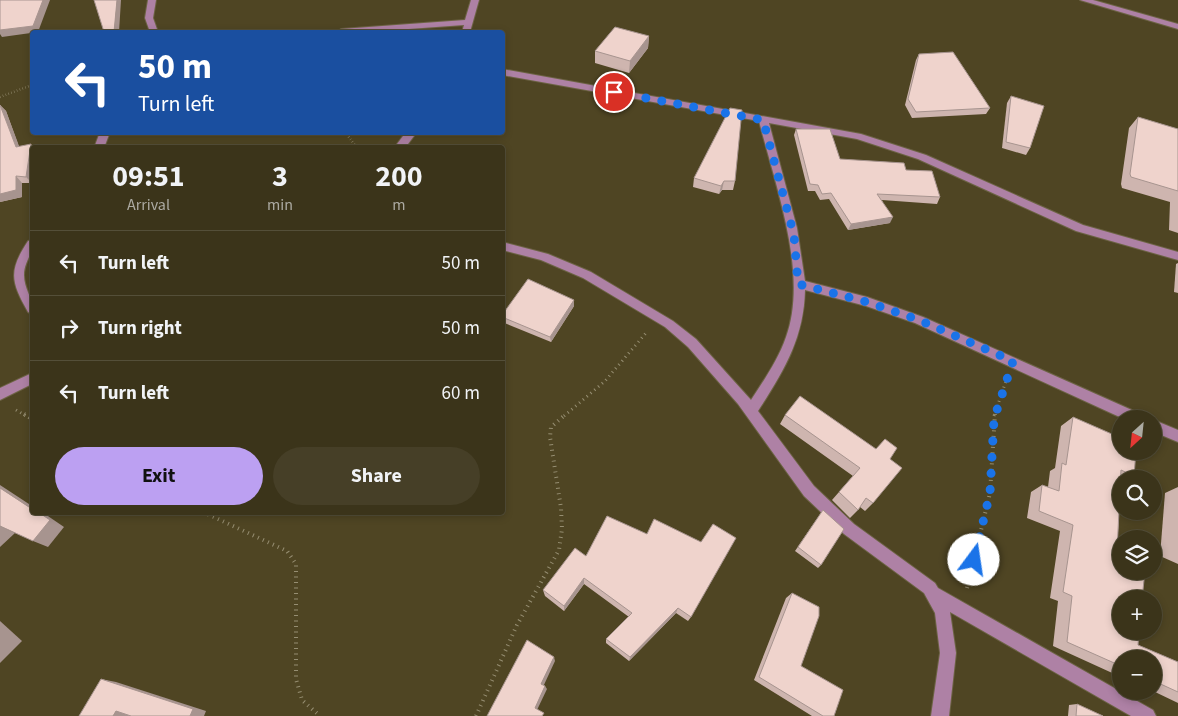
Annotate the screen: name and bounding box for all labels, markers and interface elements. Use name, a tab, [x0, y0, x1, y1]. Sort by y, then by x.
text: 50 m	[138, 42, 212, 92]
icon: left	[55, 50, 120, 115]
pin	[593, 71, 635, 113]
icon: arrive	[600, 78, 628, 106]
text: Turn left	[138, 88, 214, 120]
text: 09:51	[112, 155, 185, 198]
text: 3	[272, 155, 288, 198]
text: 200	[375, 155, 423, 198]
text: Arrival	[127, 194, 170, 216]
text: min	[267, 194, 293, 216]
text: m	[392, 194, 406, 216]
icon: left	[55, 249, 83, 277]
text: Turn left	[98, 250, 169, 277]
text: 50 m	[442, 250, 480, 277]
icon: right	[55, 314, 83, 342]
text: Turn right	[98, 315, 182, 342]
text: 50 m	[442, 315, 480, 342]
icon: left	[55, 379, 83, 407]
text: Turn left	[98, 380, 169, 407]
text: 60 m	[442, 380, 480, 407]
north arrow	[1112, 410, 1162, 460]
map controls	[1112, 410, 1162, 700]
button: Exit	[55, 447, 263, 505]
button: Share	[273, 447, 480, 505]
button: search	[1112, 470, 1162, 520]
button: layers	[1112, 530, 1162, 580]
position arrow	[947, 533, 999, 585]
button: +	[1112, 590, 1162, 640]
button: −	[1112, 650, 1162, 700]

